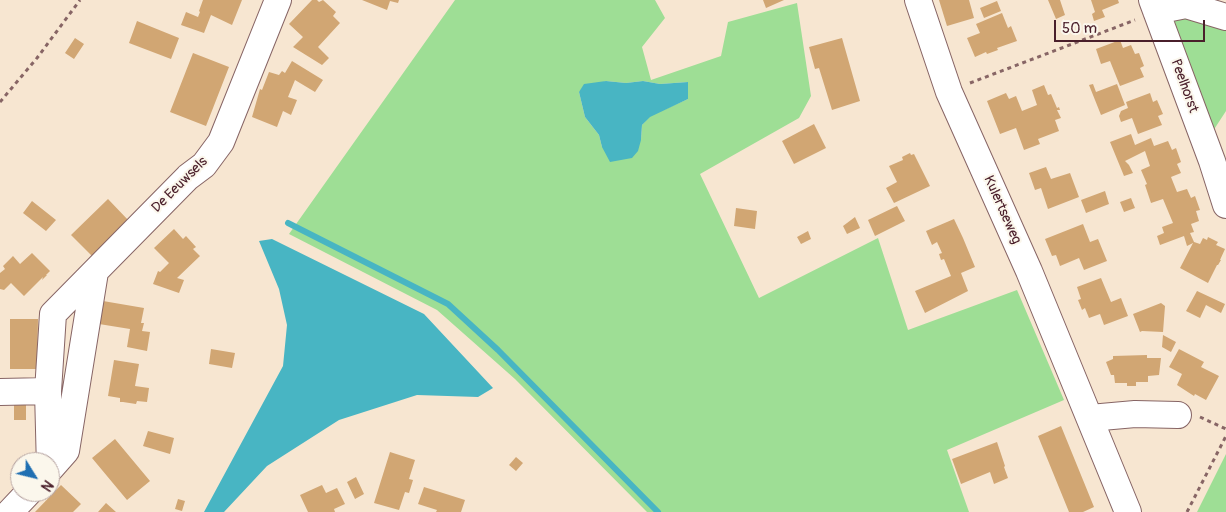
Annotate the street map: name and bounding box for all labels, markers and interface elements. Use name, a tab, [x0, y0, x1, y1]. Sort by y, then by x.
scale bar	[1056, 10, 1207, 42]
text: 50 m	[1062, 19, 1097, 38]
street label: Peelhorst	[1167, 57, 1201, 115]
street label: De Eeuwsels	[149, 154, 211, 216]
street label: Kulertseweg	[979, 173, 1025, 247]
north arrow	[10, 452, 60, 502]
text: N	[37, 477, 56, 494]

